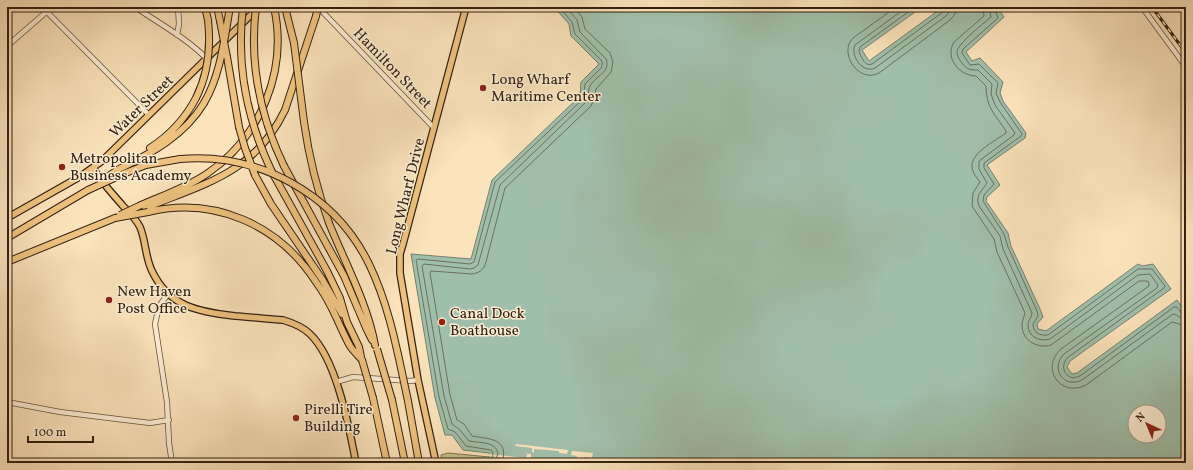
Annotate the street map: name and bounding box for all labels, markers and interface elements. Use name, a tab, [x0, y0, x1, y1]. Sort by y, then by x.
street label: Hamilton Street	[348, 24, 436, 114]
place label: Long Wharf Maritime Center	[491, 70, 601, 108]
street label: Water Street	[105, 71, 179, 143]
marker: Long Wharf Maritime Center	[478, 83, 488, 93]
street label: Long Wharf Drive	[382, 136, 431, 257]
place label: Metropolitan Business Academy	[70, 149, 191, 187]
marker: Metropolitan Business Academy	[57, 162, 67, 172]
place label: New Haven Post Office	[117, 282, 191, 320]
marker: New Haven Post Office	[104, 295, 114, 305]
place label: Canal Dock Boathouse	[450, 304, 525, 342]
marker: Canal Dock Boathouse	[437, 317, 447, 327]
place label: Pirelli Tire Building	[304, 400, 373, 438]
north arrow	[1127, 404, 1167, 444]
text: N	[1133, 410, 1149, 426]
marker: Pirelli Tire Building	[291, 413, 301, 423]
scale bar	[28, 418, 93, 444]
text: 100 m	[34, 425, 67, 441]

